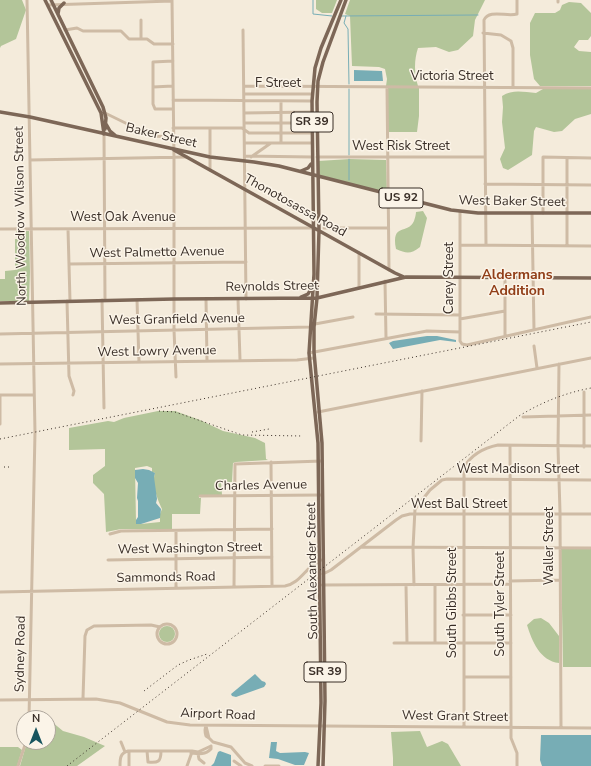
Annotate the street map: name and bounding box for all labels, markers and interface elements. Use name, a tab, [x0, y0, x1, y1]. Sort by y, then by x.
street label: Victoria Street	[410, 69, 494, 85]
street label: F Street	[255, 76, 301, 92]
road number: SR 39	[291, 112, 333, 132]
street label: Baker Street	[124, 120, 198, 152]
street label: North Woodrow Wilson Street	[12, 126, 30, 306]
street label: West Risk Street	[352, 139, 450, 155]
street label: Thonotosassa Road	[241, 171, 349, 241]
road number: US 92	[379, 188, 423, 208]
street label: West Baker Street	[458, 193, 566, 211]
street label: West Oak Avenue	[70, 210, 176, 226]
street label: Carey Street	[442, 242, 458, 314]
street label: West Palmetto Avenue	[89, 244, 225, 262]
district label: Aldermans Addition	[481, 268, 553, 300]
street label: Reynolds Street	[225, 278, 319, 296]
street label: West Granfield Avenue	[109, 311, 245, 329]
street label: West Lowry Avenue	[97, 343, 217, 361]
street label: West Madison Street	[457, 462, 579, 478]
street label: Charles Avenue	[215, 477, 307, 495]
street label: West Ball Street	[411, 497, 507, 513]
street label: South Alexander Street	[304, 502, 322, 640]
street label: Waller Street	[542, 507, 558, 585]
street label: West Washington Street	[118, 540, 262, 558]
street label: South Gibbs Street	[445, 548, 461, 658]
street label: South Tyler Street	[493, 551, 509, 657]
street label: Sammonds Road	[116, 569, 216, 587]
street label: Sydney Road	[13, 616, 29, 692]
road number: SR 39	[304, 662, 346, 682]
street label: Airport Road	[180, 706, 256, 724]
street label: West Grant Street	[402, 708, 508, 726]
north arrow	[16, 710, 56, 750]
text: N	[32, 711, 40, 726]

